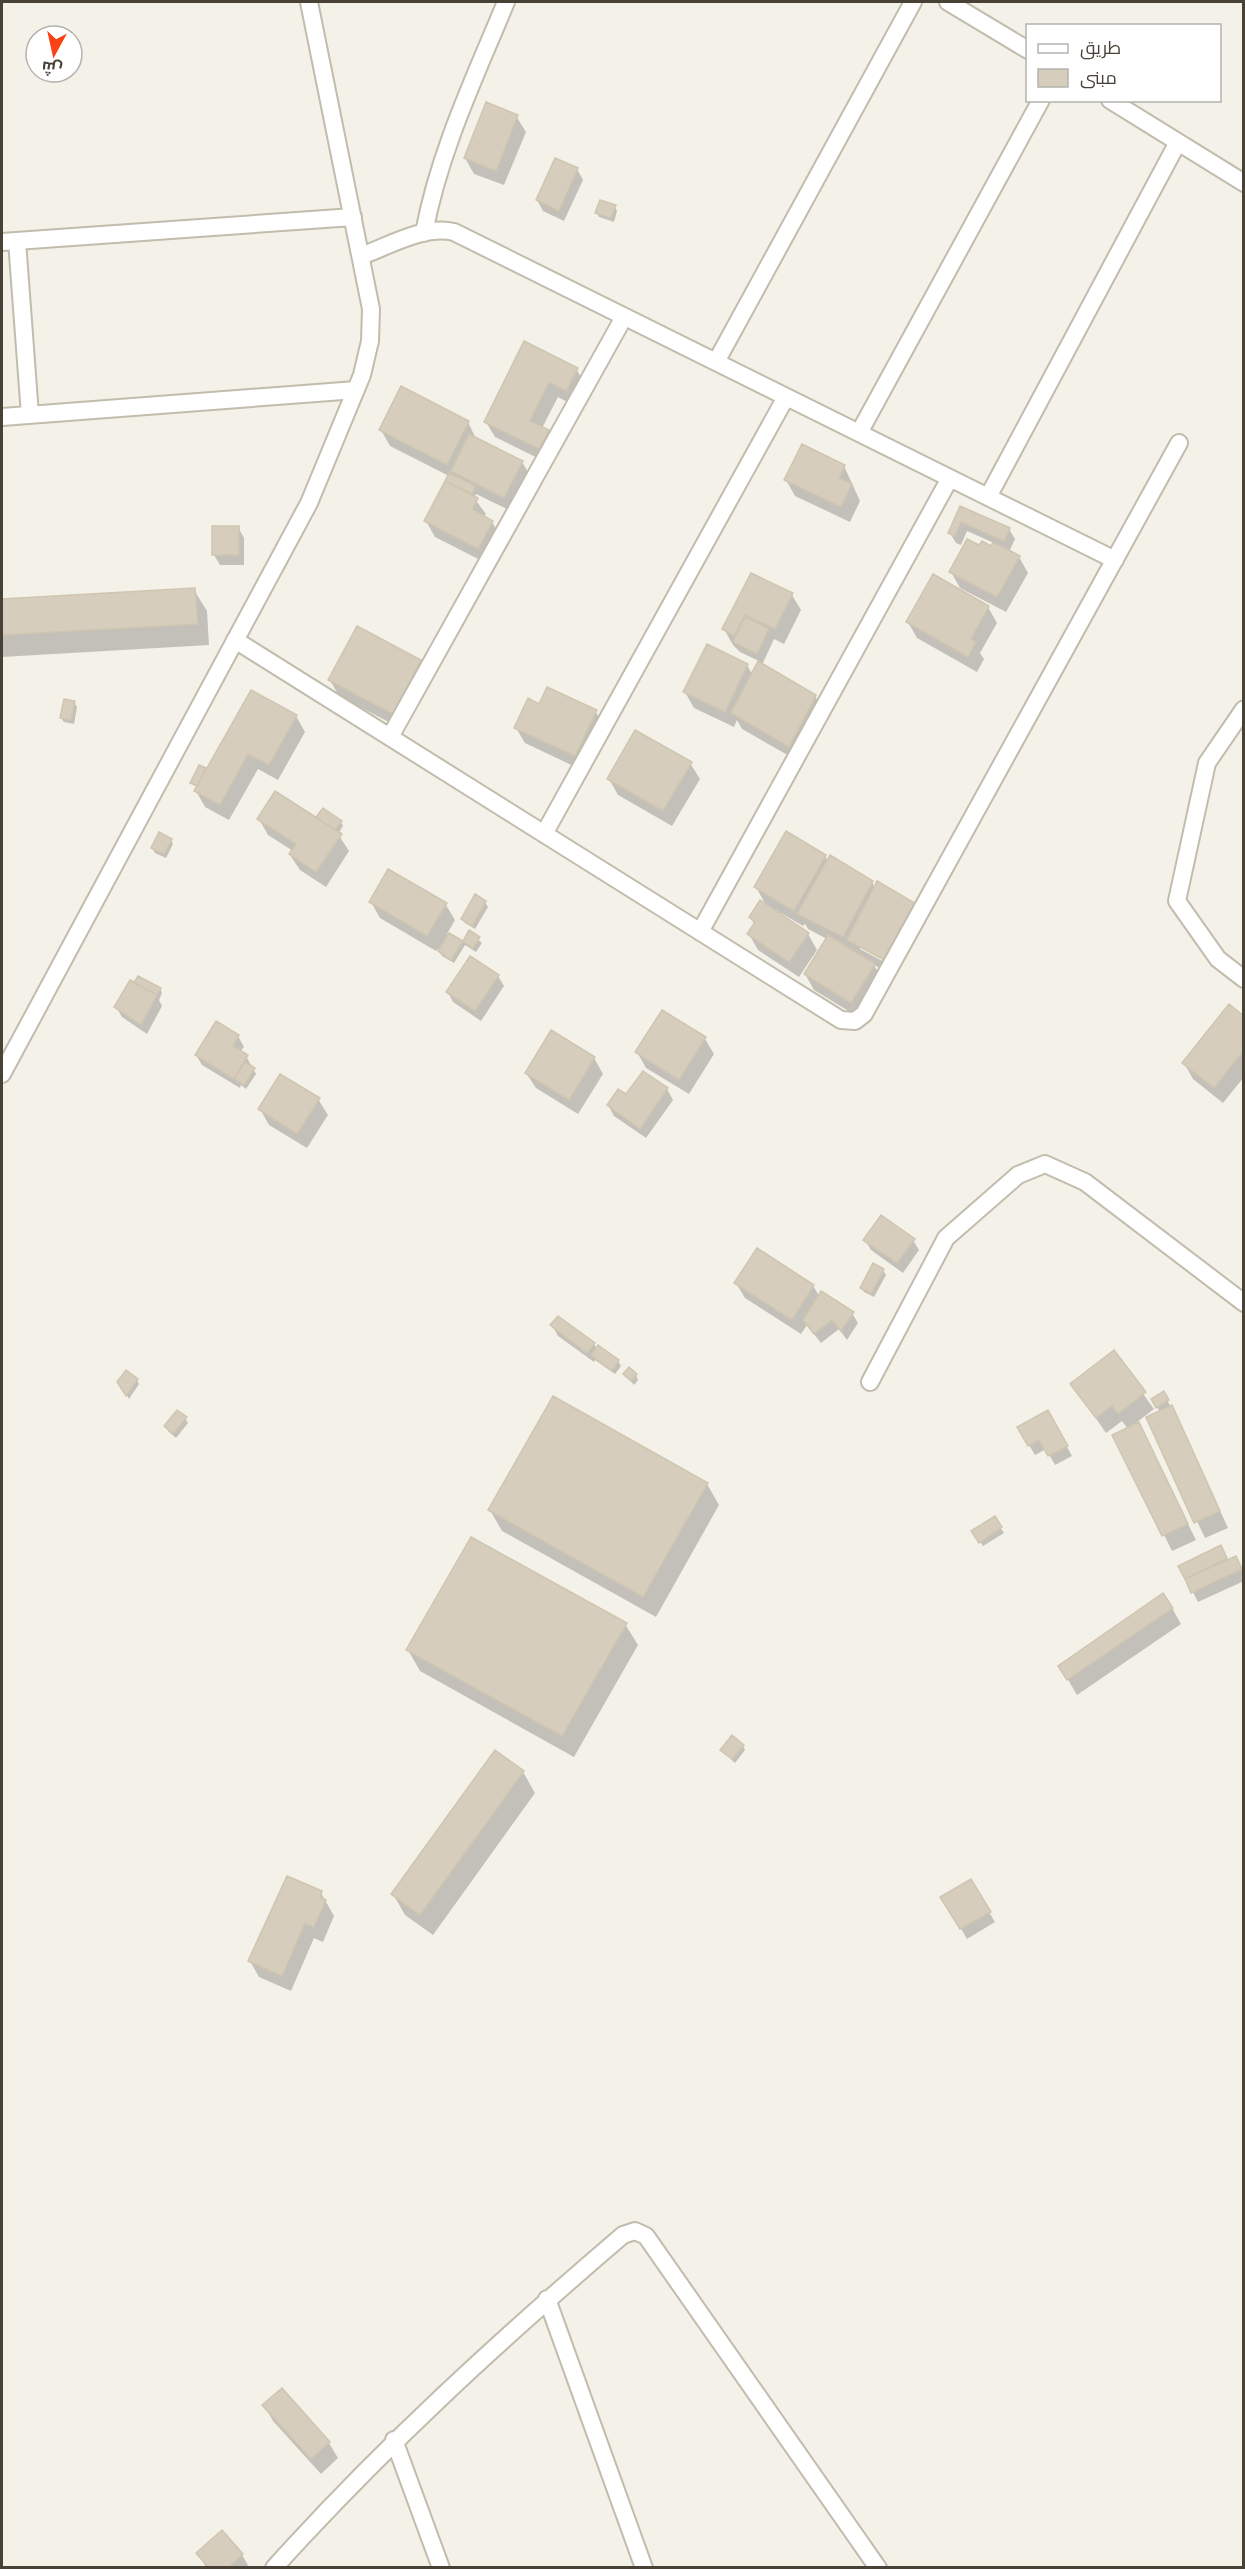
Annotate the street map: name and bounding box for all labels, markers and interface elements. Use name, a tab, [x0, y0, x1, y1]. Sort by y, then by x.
north arrow	[24, 24, 84, 84]
legend	[1026, 24, 1221, 102]
text: طريق	[1080, 37, 1121, 60]
text: ش	[40, 58, 63, 79]
text: مبنى	[1080, 67, 1117, 89]

